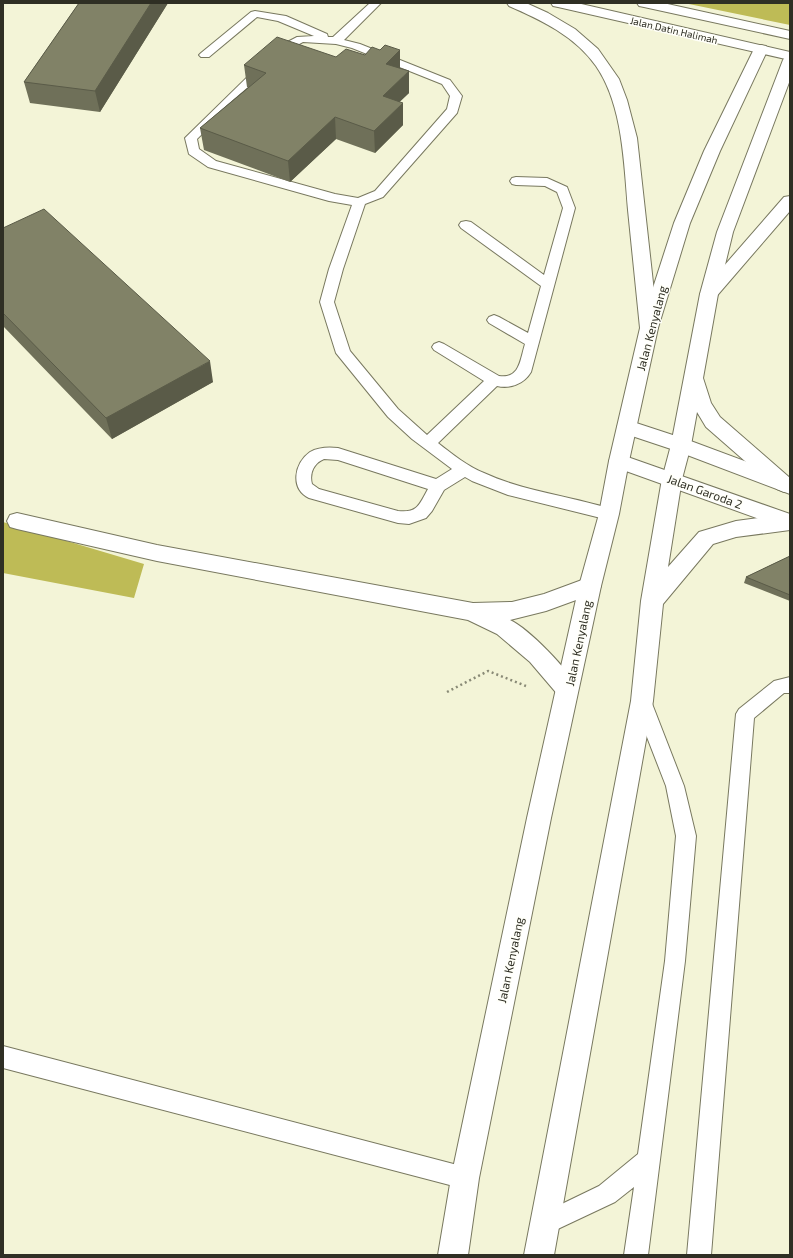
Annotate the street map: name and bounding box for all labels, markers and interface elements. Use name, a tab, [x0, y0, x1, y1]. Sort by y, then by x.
street label: Jalan Datin Halimah	[629, 14, 719, 46]
street label: Jalan Kenyalang	[633, 284, 669, 372]
street label: Jalan Garoda 2	[666, 471, 745, 511]
street label: Jalan Kenyalang	[562, 598, 594, 687]
street label: Jalan Kenyalang	[494, 915, 526, 1004]

